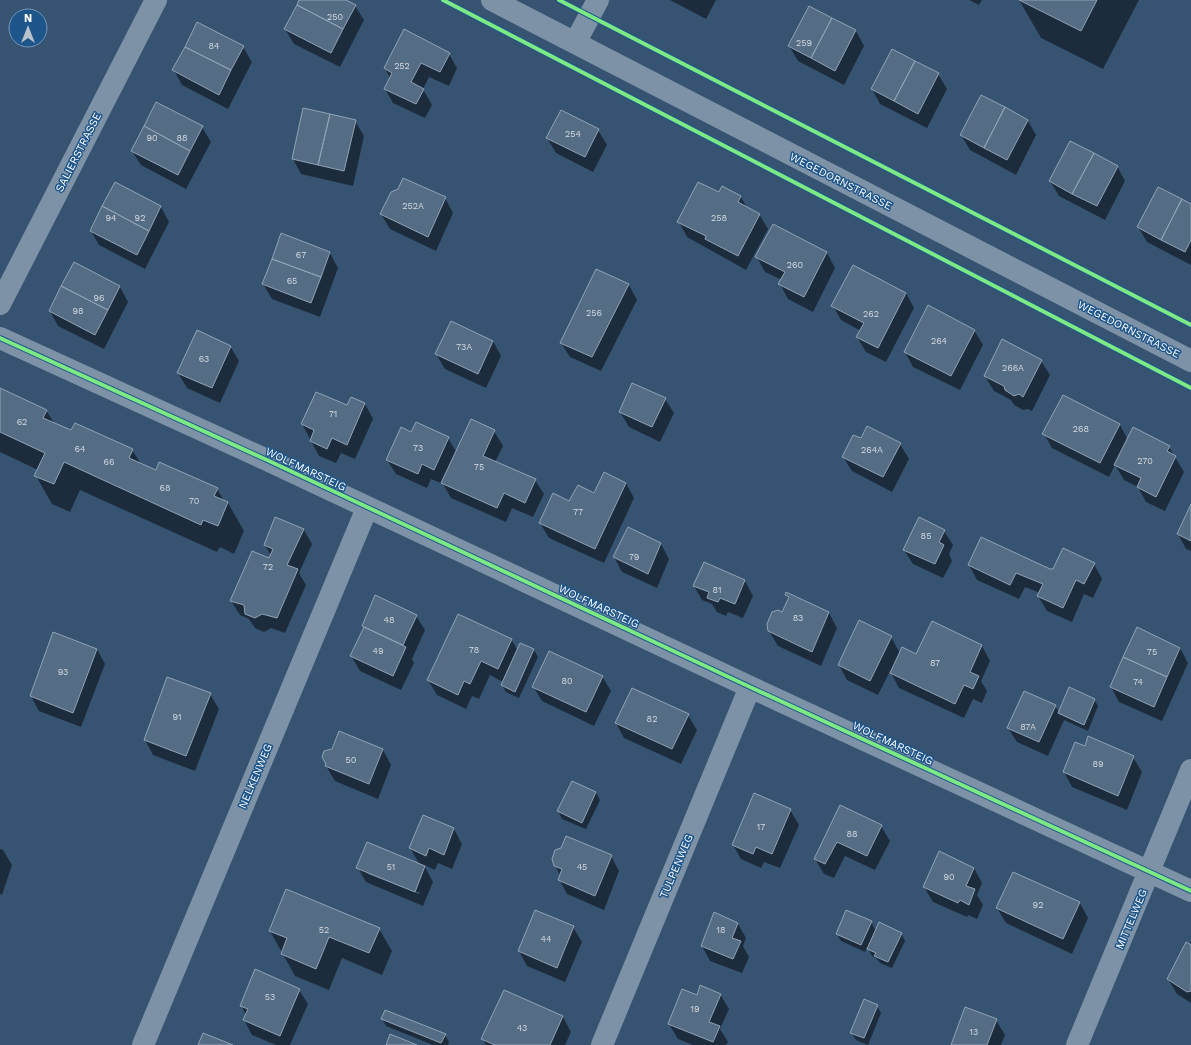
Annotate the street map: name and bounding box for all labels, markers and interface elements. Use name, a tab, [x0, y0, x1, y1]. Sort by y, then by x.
north arrow	[8, 8, 48, 48]
text: N	[24, 12, 32, 25]
house number: 250	[327, 12, 343, 22]
house number: 259	[796, 38, 812, 48]
house number: 84	[208, 41, 220, 51]
house number: 252	[394, 61, 410, 71]
street label: SALIERSTRASSE	[53, 110, 104, 194]
house number: 254	[565, 129, 581, 139]
house number: 90	[146, 133, 158, 143]
house number: 88	[176, 133, 188, 143]
street label: WEGEDORNSTRASSE	[788, 150, 894, 213]
house number: 252A	[402, 201, 424, 211]
house number: 94	[105, 213, 117, 223]
house number: 92	[135, 213, 145, 223]
house number: 258	[711, 213, 727, 223]
house number: 67	[296, 250, 306, 260]
house number: 260	[787, 260, 804, 270]
house number: 65	[287, 276, 297, 286]
house number: 96	[93, 293, 105, 303]
street label: WEGEDORNSTRASSE	[1076, 298, 1182, 361]
house number: 98	[72, 306, 84, 316]
house number: 256	[586, 308, 602, 318]
house number: 262	[863, 309, 879, 319]
house number: 264	[931, 336, 948, 346]
house number: 73A	[456, 342, 472, 352]
house number: 63	[199, 354, 209, 364]
house number: 266A	[1002, 363, 1024, 373]
house number: 71	[329, 409, 337, 419]
house number: 62	[17, 417, 27, 427]
house number: 268	[1073, 424, 1089, 434]
house number: 73	[413, 443, 423, 453]
house number: 64	[75, 444, 86, 454]
street label: WOLFMARSTEIG	[263, 445, 348, 494]
house number: 264A	[861, 445, 883, 455]
house number: 270	[1137, 456, 1153, 466]
house number: 66	[104, 457, 114, 467]
house number: 75	[474, 462, 484, 472]
house number: 68	[159, 483, 171, 493]
house number: 70	[189, 496, 200, 506]
house number: 77	[573, 507, 583, 517]
house number: 85	[921, 531, 931, 541]
house number: 79	[629, 552, 639, 562]
house number: 72	[263, 562, 273, 572]
street label: WOLFMARSTEIG	[556, 582, 641, 631]
house number: 81	[712, 585, 722, 595]
house number: 83	[793, 613, 803, 623]
house number: 48	[383, 615, 395, 625]
house number: 78	[469, 645, 479, 655]
house number: 49	[372, 646, 384, 656]
house number: 75	[1147, 647, 1157, 657]
house number: 87	[930, 658, 940, 668]
house number: 93	[58, 667, 68, 677]
house number: 80	[561, 676, 573, 686]
house number: 74	[1133, 677, 1143, 687]
house number: 91	[172, 712, 182, 722]
house number: 82	[647, 714, 657, 724]
street label: WOLFMARSTEIG	[850, 719, 935, 768]
house number: 87A	[1020, 722, 1036, 732]
street label: NELKENWEG	[236, 742, 275, 811]
house number: 50	[346, 755, 357, 765]
house number: 89	[1092, 759, 1104, 769]
house number: 17	[757, 822, 765, 832]
house number: 88	[846, 829, 858, 839]
street label: TULPENWEG	[657, 832, 696, 900]
house number: 51	[387, 862, 395, 872]
house number: 45	[577, 862, 587, 872]
house number: 90	[943, 872, 955, 882]
street label: MITTELWEG	[1113, 887, 1150, 951]
house number: 92	[1033, 900, 1043, 910]
house number: 52	[319, 925, 329, 935]
house number: 18	[716, 925, 726, 935]
house number: 44	[541, 934, 552, 944]
house number: 53	[265, 992, 275, 1002]
house number: 19	[690, 1004, 700, 1014]
house number: 43	[517, 1023, 527, 1033]
house number: 13	[970, 1027, 978, 1037]

